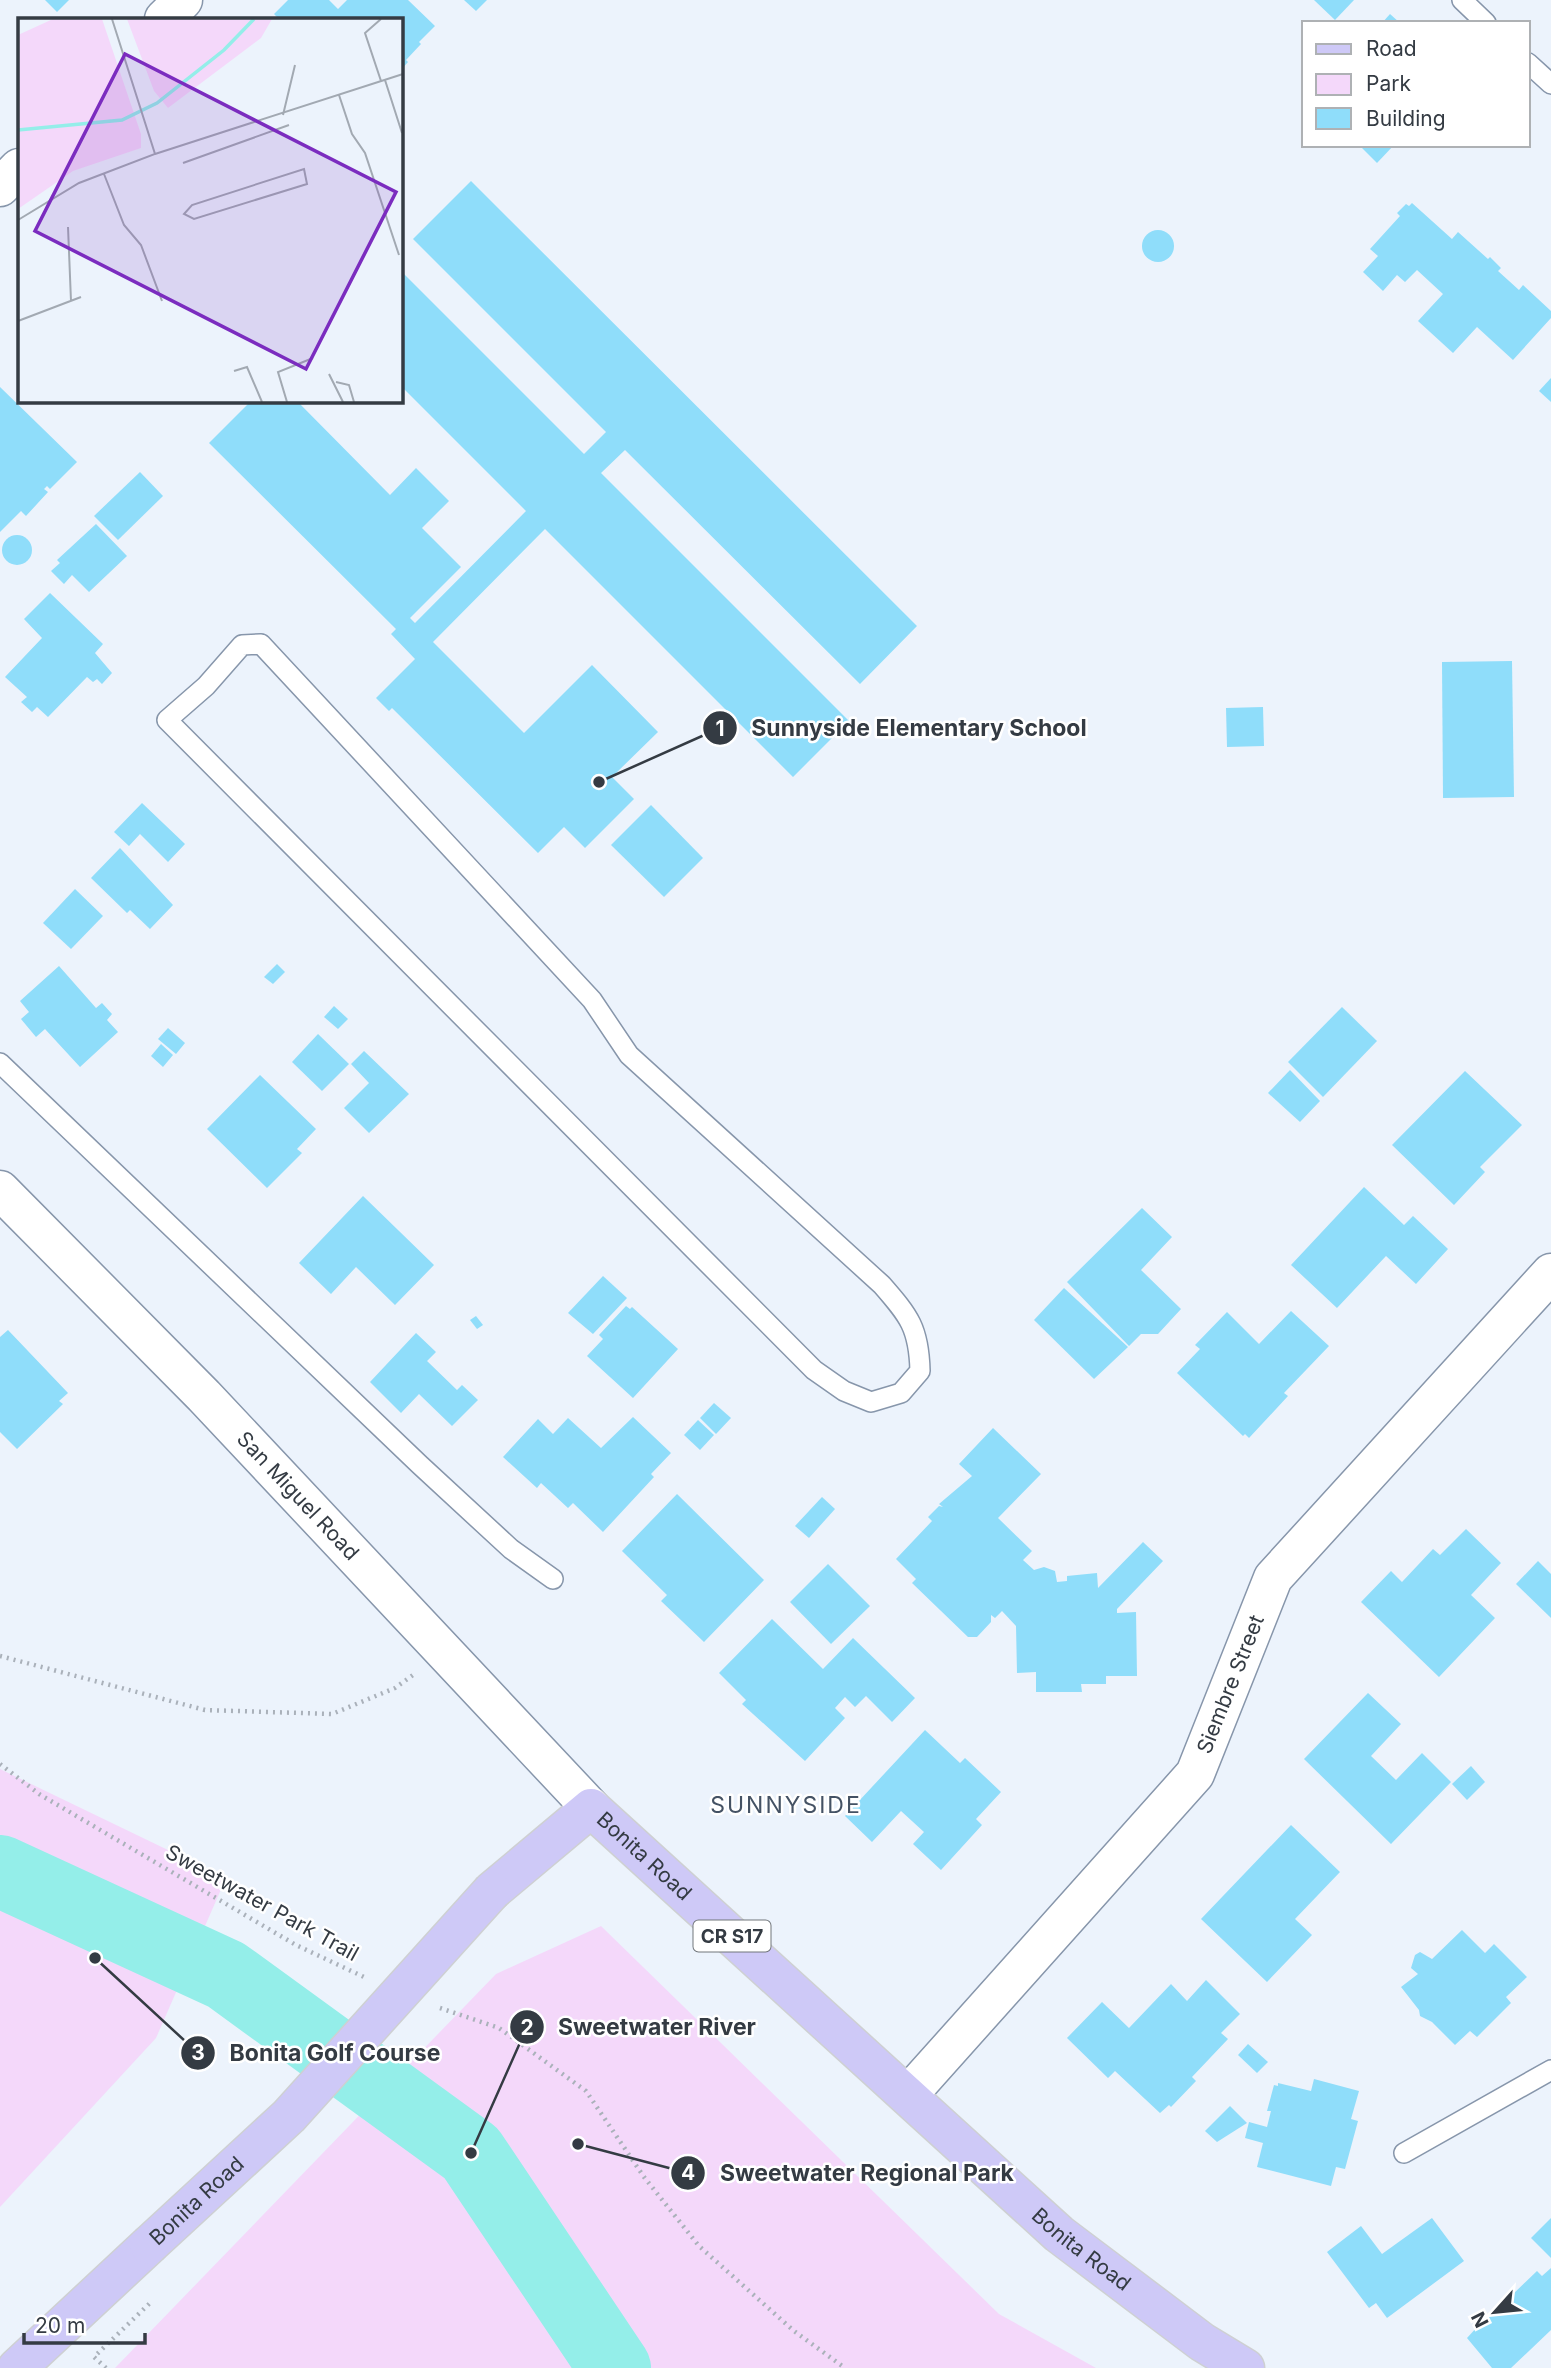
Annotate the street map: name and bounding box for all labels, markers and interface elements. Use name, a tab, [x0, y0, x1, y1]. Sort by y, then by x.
inset map	[18, 18, 402, 402]
legend	[1302, 21, 1530, 147]
text: Road	[1366, 36, 1417, 61]
text: Park	[1366, 71, 1411, 96]
text: Building	[1366, 106, 1446, 131]
callout: Sunnyside Elementary School	[703, 706, 1101, 750]
text: Sunnyside Elementary School	[751, 714, 1087, 742]
text: 1	[715, 716, 725, 741]
street label: San Miguel Road	[232, 1426, 364, 1565]
street label: Siembre Street	[1191, 1611, 1269, 1757]
district label: SUNNYSIDE	[710, 1791, 862, 1819]
street label: Bonita Road	[592, 1807, 697, 1905]
street label: Sweetwater Park Trail	[161, 1839, 363, 1966]
road number: CR S17	[694, 1920, 770, 1952]
callout: Sweetwater River	[509, 2005, 770, 2049]
text: Sweetwater River	[558, 2013, 756, 2041]
text: 2	[520, 2015, 534, 2040]
callout: Bonita Golf Course	[181, 2031, 454, 2075]
text: Bonita Golf Course	[230, 2039, 440, 2067]
text: 3	[191, 2040, 205, 2065]
street label: Bonita Road	[144, 2151, 249, 2250]
callout: Sweetwater Regional Park	[671, 2151, 1028, 2195]
text: Sweetwater Regional Park	[720, 2159, 1015, 2187]
text: 4	[681, 2160, 695, 2185]
street label: Bonita Road	[1027, 2202, 1136, 2296]
north arrow	[1460, 2277, 1530, 2347]
scale bar	[24, 2302, 145, 2346]
text: N	[1467, 2308, 1494, 2331]
text: 20 m	[35, 2313, 85, 2338]

